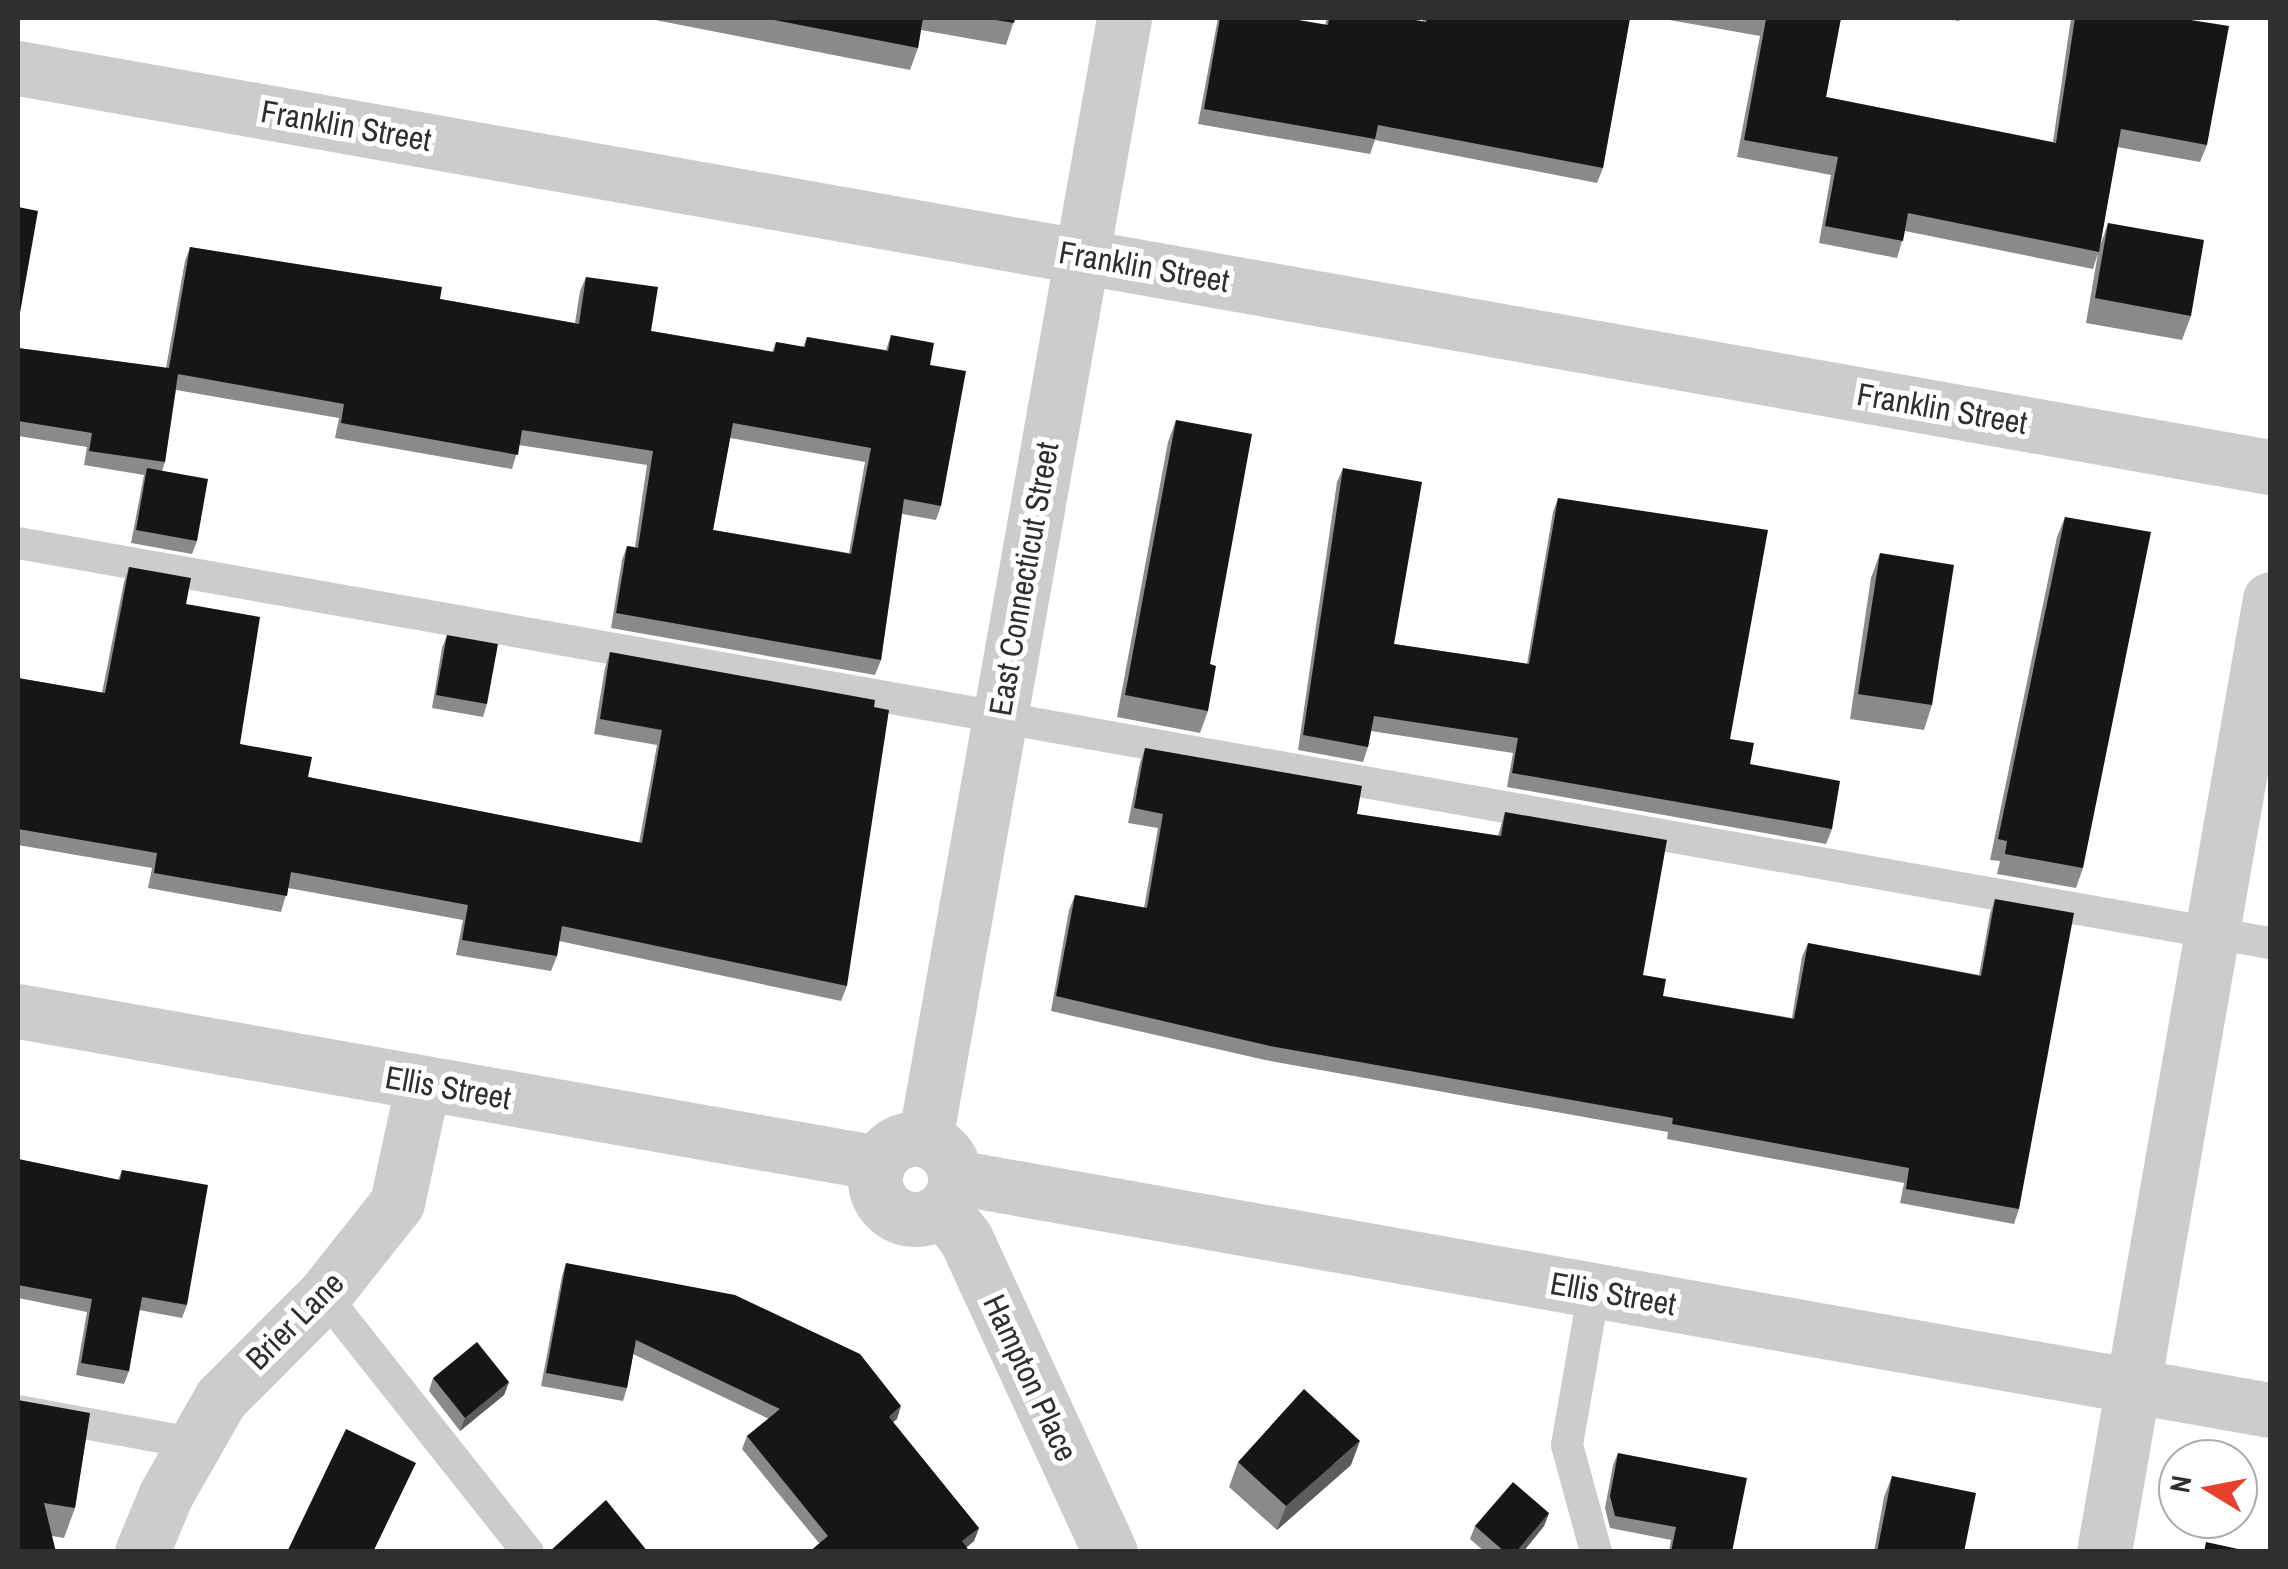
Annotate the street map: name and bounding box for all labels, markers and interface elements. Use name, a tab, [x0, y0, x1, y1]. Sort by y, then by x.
street label: Franklin Street	[258, 92, 434, 160]
street label: Franklin Street	[1056, 233, 1232, 301]
street label: Franklin Street	[1854, 375, 2030, 443]
street label: East Connecticut Street	[981, 439, 1067, 719]
street label: Ellis Street	[382, 1058, 514, 1118]
street label: Brier Lane	[238, 1264, 352, 1378]
street label: Ellis Street	[1547, 1264, 1679, 1324]
street label: Hampton Place	[975, 1289, 1085, 1467]
north arrow	[2158, 1439, 2258, 1539]
text: N	[2160, 1473, 2201, 1496]

